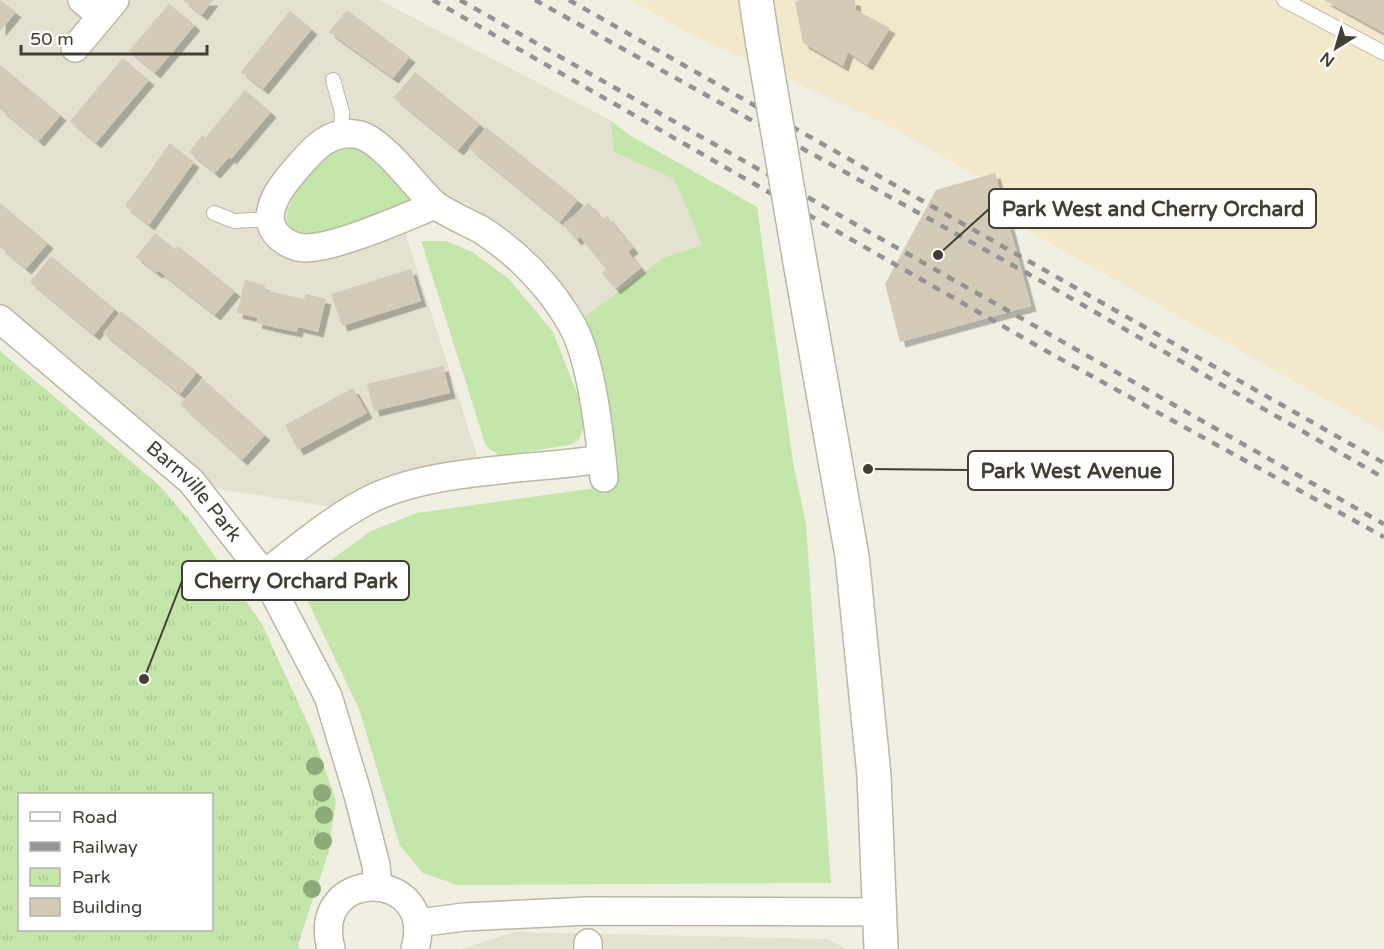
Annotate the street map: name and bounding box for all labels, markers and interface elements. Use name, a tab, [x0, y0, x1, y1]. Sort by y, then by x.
scale bar	[21, 18, 207, 56]
north arrow	[1306, 18, 1366, 78]
text: 50 m	[30, 28, 74, 50]
text: N	[1316, 47, 1339, 71]
callout: Park West and Cherry Orchard	[989, 189, 1316, 228]
text: Park West and Cherry Orchard	[1002, 197, 1304, 222]
street label: Barnville Park	[141, 436, 246, 547]
callout: Park West Avenue	[968, 451, 1173, 490]
text: Park West Avenue	[980, 459, 1162, 484]
callout: Cherry Orchard Park	[182, 561, 409, 600]
text: Cherry Orchard Park	[194, 569, 398, 594]
legend	[18, 793, 213, 931]
text: Road	[72, 806, 117, 828]
text: Railway	[72, 836, 138, 858]
text: Park	[72, 866, 111, 888]
text: Building	[72, 896, 142, 918]

